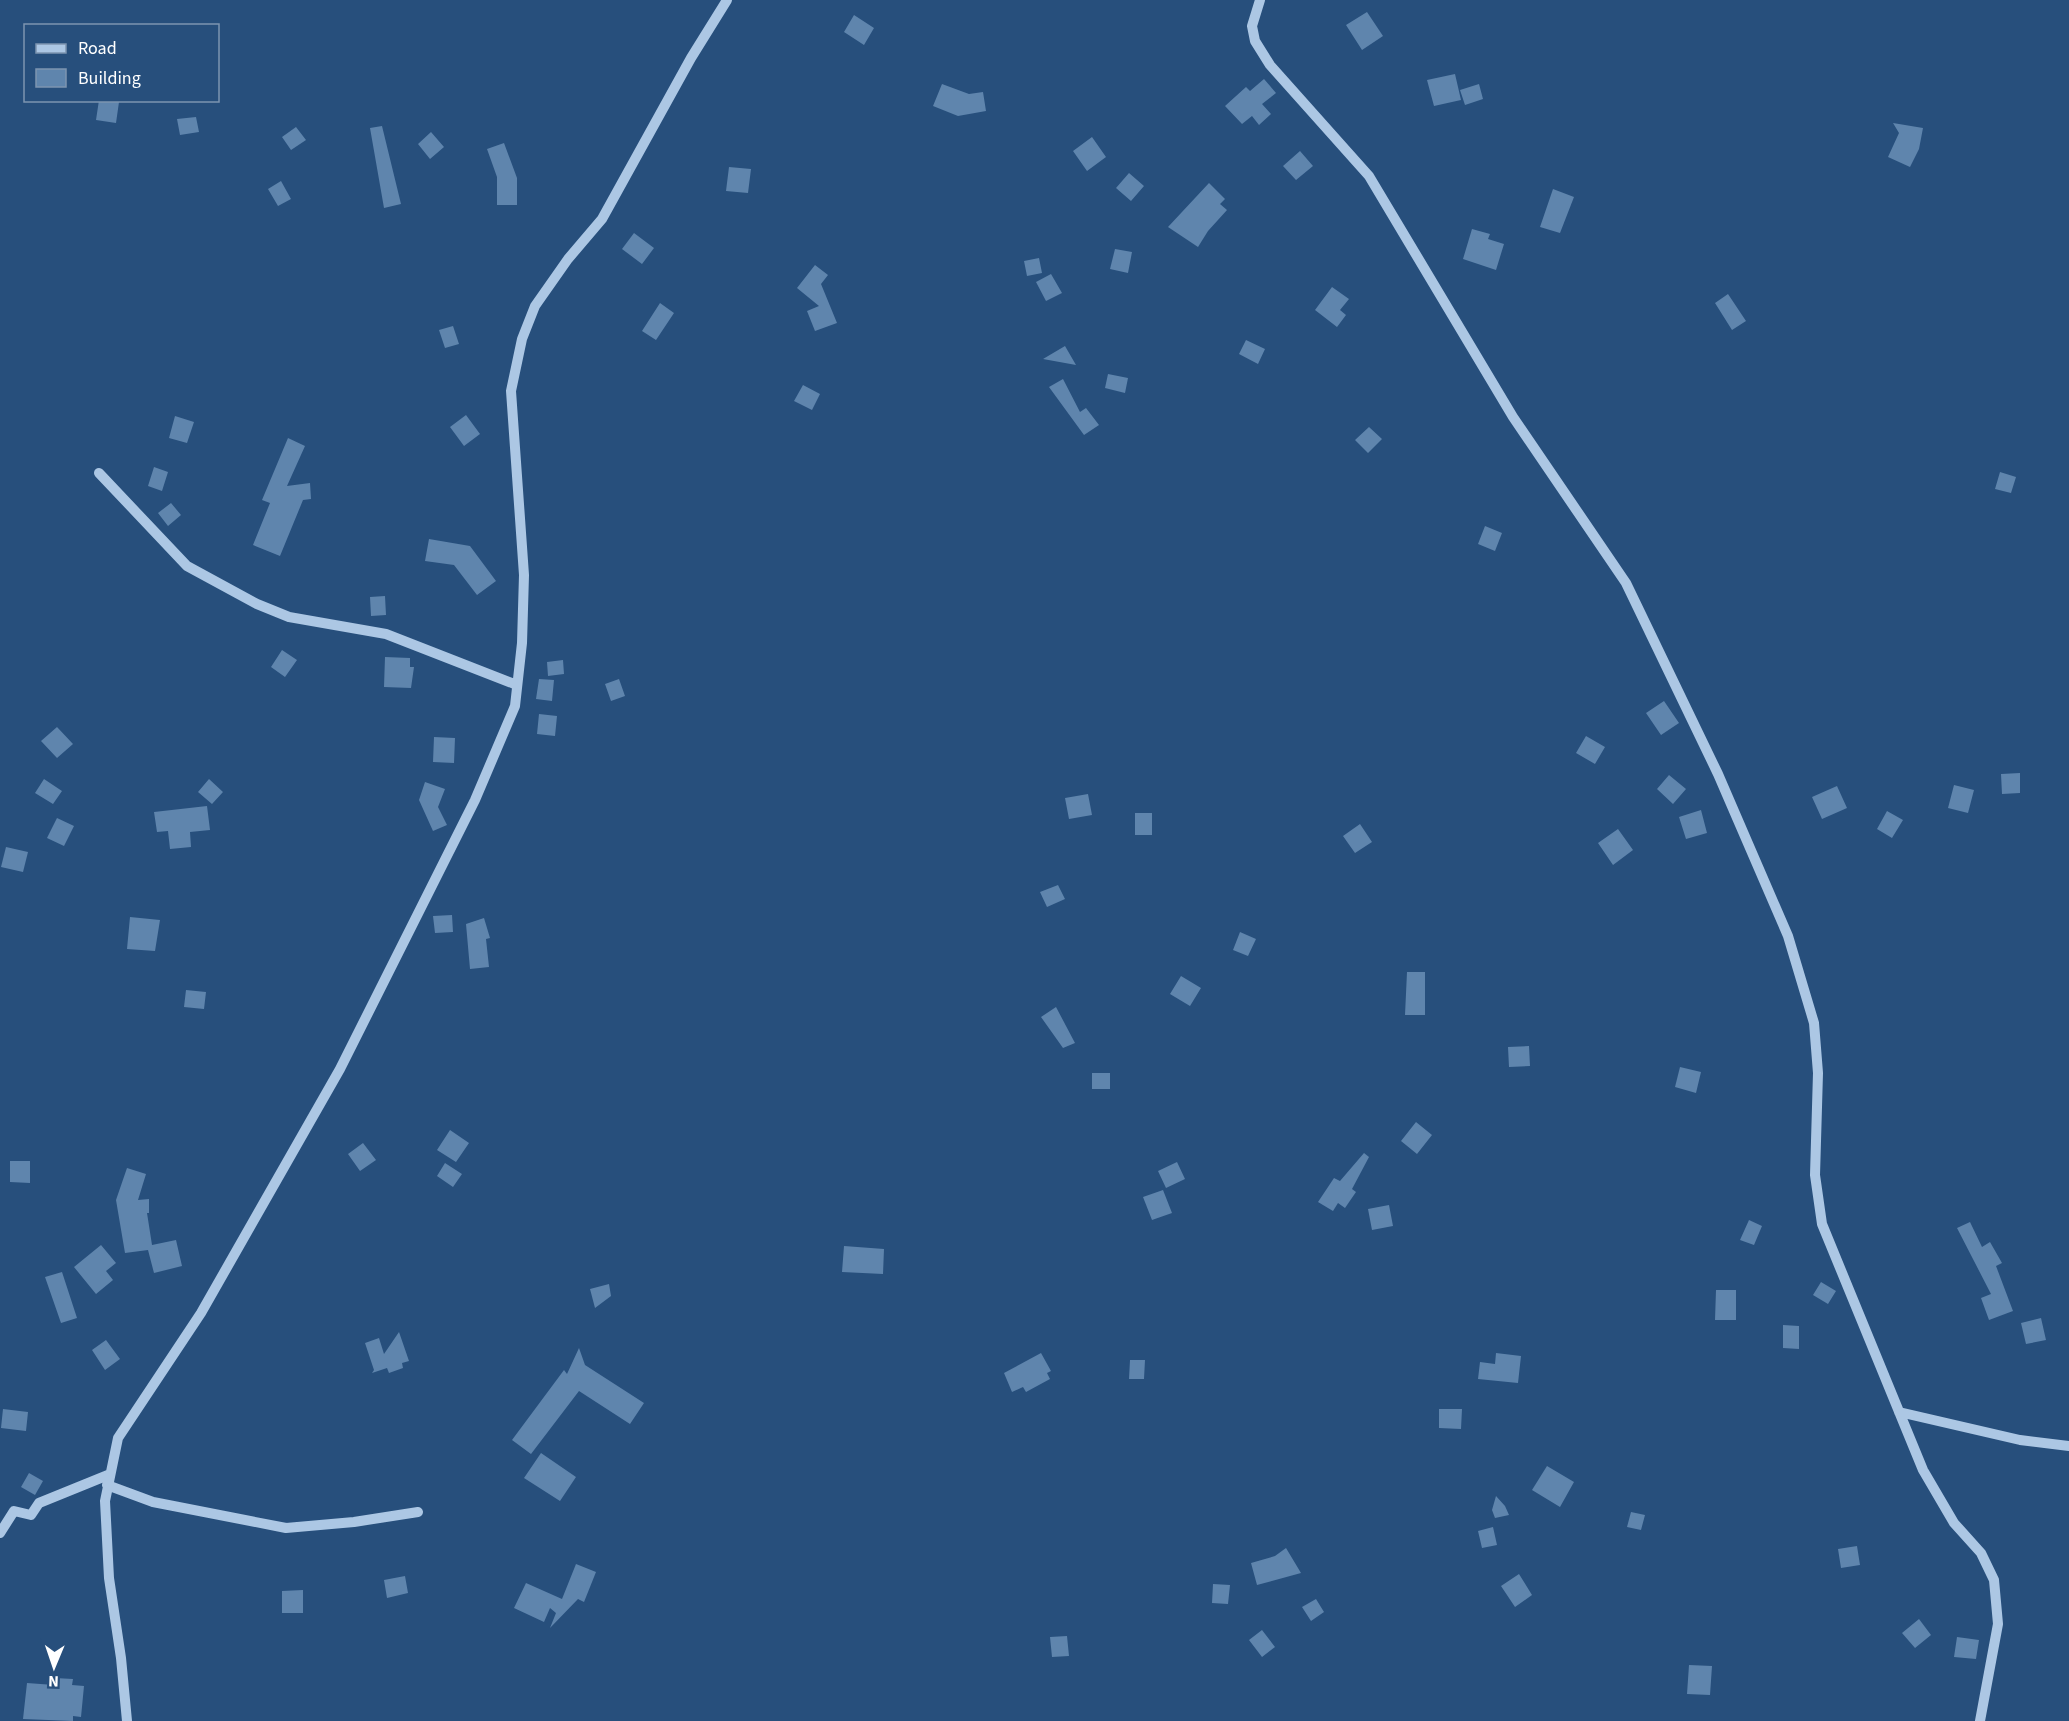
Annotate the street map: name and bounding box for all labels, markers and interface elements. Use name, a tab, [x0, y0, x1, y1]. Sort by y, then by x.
legend	[24, 24, 219, 102]
text: Road	[78, 36, 117, 61]
text: Building	[78, 66, 141, 91]
north arrow	[24, 1637, 84, 1697]
text: N	[48, 1670, 59, 1692]

